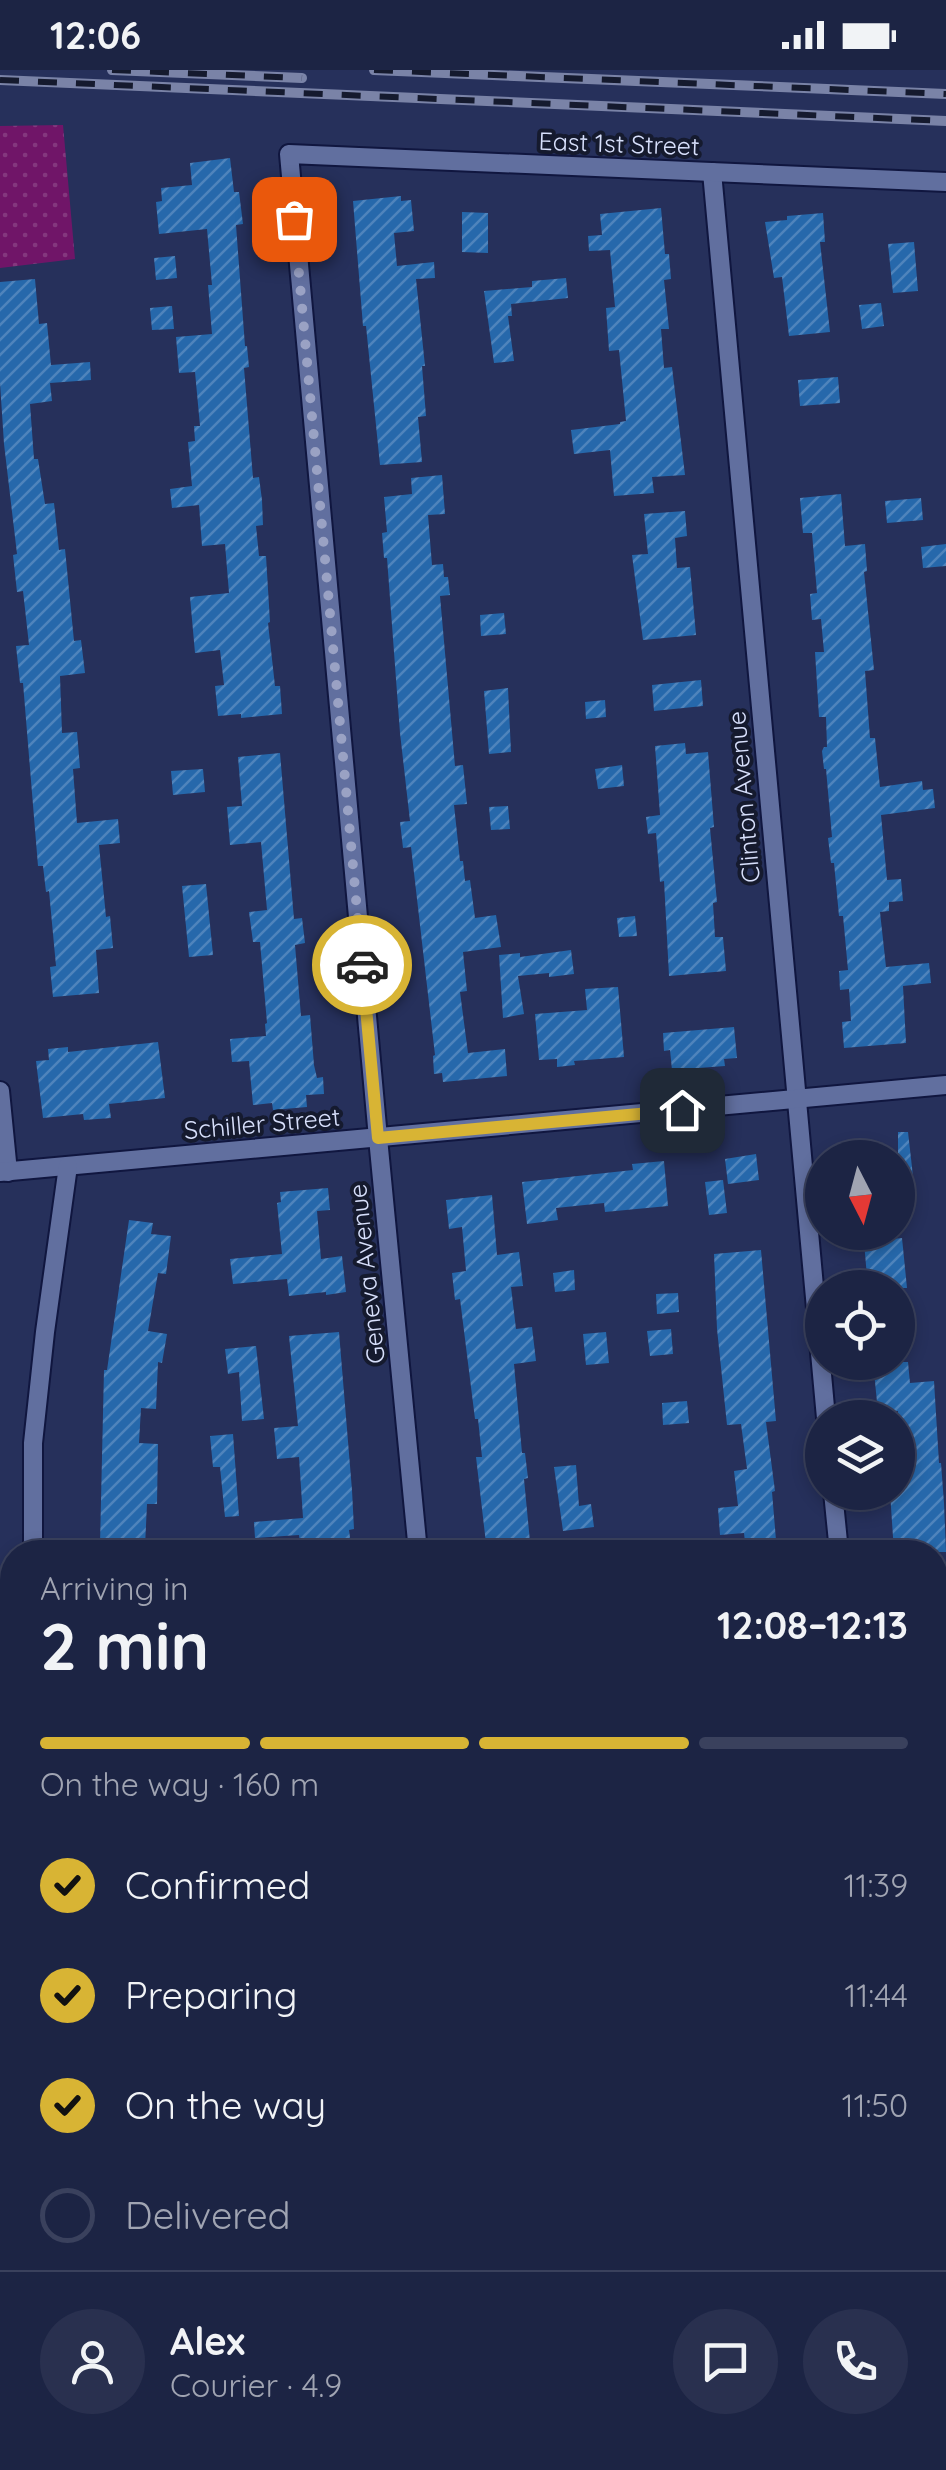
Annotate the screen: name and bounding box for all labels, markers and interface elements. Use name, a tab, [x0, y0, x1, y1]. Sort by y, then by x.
text: 12:06	[50, 11, 141, 59]
street label: East 1st Street	[538, 125, 700, 161]
pin	[252, 177, 337, 262]
icon: bag	[267, 192, 322, 247]
street label: Clinton Avenue	[720, 710, 766, 884]
courier	[312, 915, 412, 1015]
icon: car	[335, 938, 390, 993]
pin	[640, 1068, 725, 1153]
icon: home	[655, 1083, 710, 1138]
street label: Schiller Street	[183, 1101, 341, 1145]
north arrow	[805, 1140, 915, 1250]
map controls	[805, 1140, 915, 1510]
street label: Geneva Avenue	[341, 1183, 391, 1365]
button: locate	[805, 1270, 915, 1380]
button: layers	[805, 1400, 915, 1510]
text: Arriving in	[40, 1568, 189, 1608]
text: 12:08–12:13	[717, 1601, 908, 1649]
text: 2 min	[40, 1605, 209, 1686]
text: On the way · 160 m	[40, 1764, 319, 1804]
icon: check	[40, 1858, 95, 1913]
text: Confirmed	[125, 1861, 310, 1909]
text: 11:39	[844, 1865, 908, 1905]
icon: check	[40, 1968, 95, 2023]
text: Preparing	[125, 1971, 297, 2019]
text: 11:44	[845, 1975, 908, 2015]
icon: check	[40, 2078, 95, 2133]
text: On the way	[125, 2081, 326, 2129]
text: 11:50	[842, 2085, 908, 2125]
text: Delivered	[125, 2191, 291, 2239]
button: person	[40, 2309, 145, 2414]
button: chat	[673, 2309, 778, 2414]
button: phone	[803, 2309, 908, 2414]
text: Alex	[170, 2317, 245, 2365]
text: Courier · 4.9	[170, 2365, 342, 2405]

